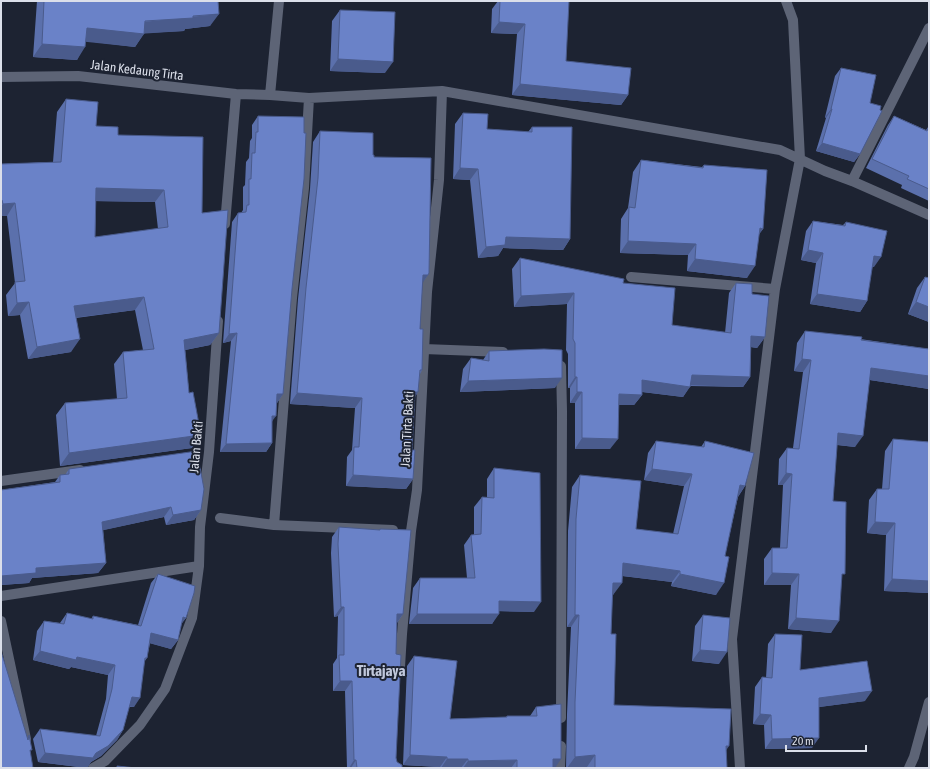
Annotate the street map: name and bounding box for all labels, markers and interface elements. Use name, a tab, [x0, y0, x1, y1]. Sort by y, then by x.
street label: Jalan Kedaung Tirta	[90, 57, 184, 83]
street label: Jalan Tirta Bakti	[398, 391, 416, 467]
street label: Jalan Bakti	[186, 420, 206, 474]
district label: Tirtajaya	[357, 662, 405, 679]
scale bar	[786, 727, 866, 753]
text: 20 m	[792, 734, 814, 748]

